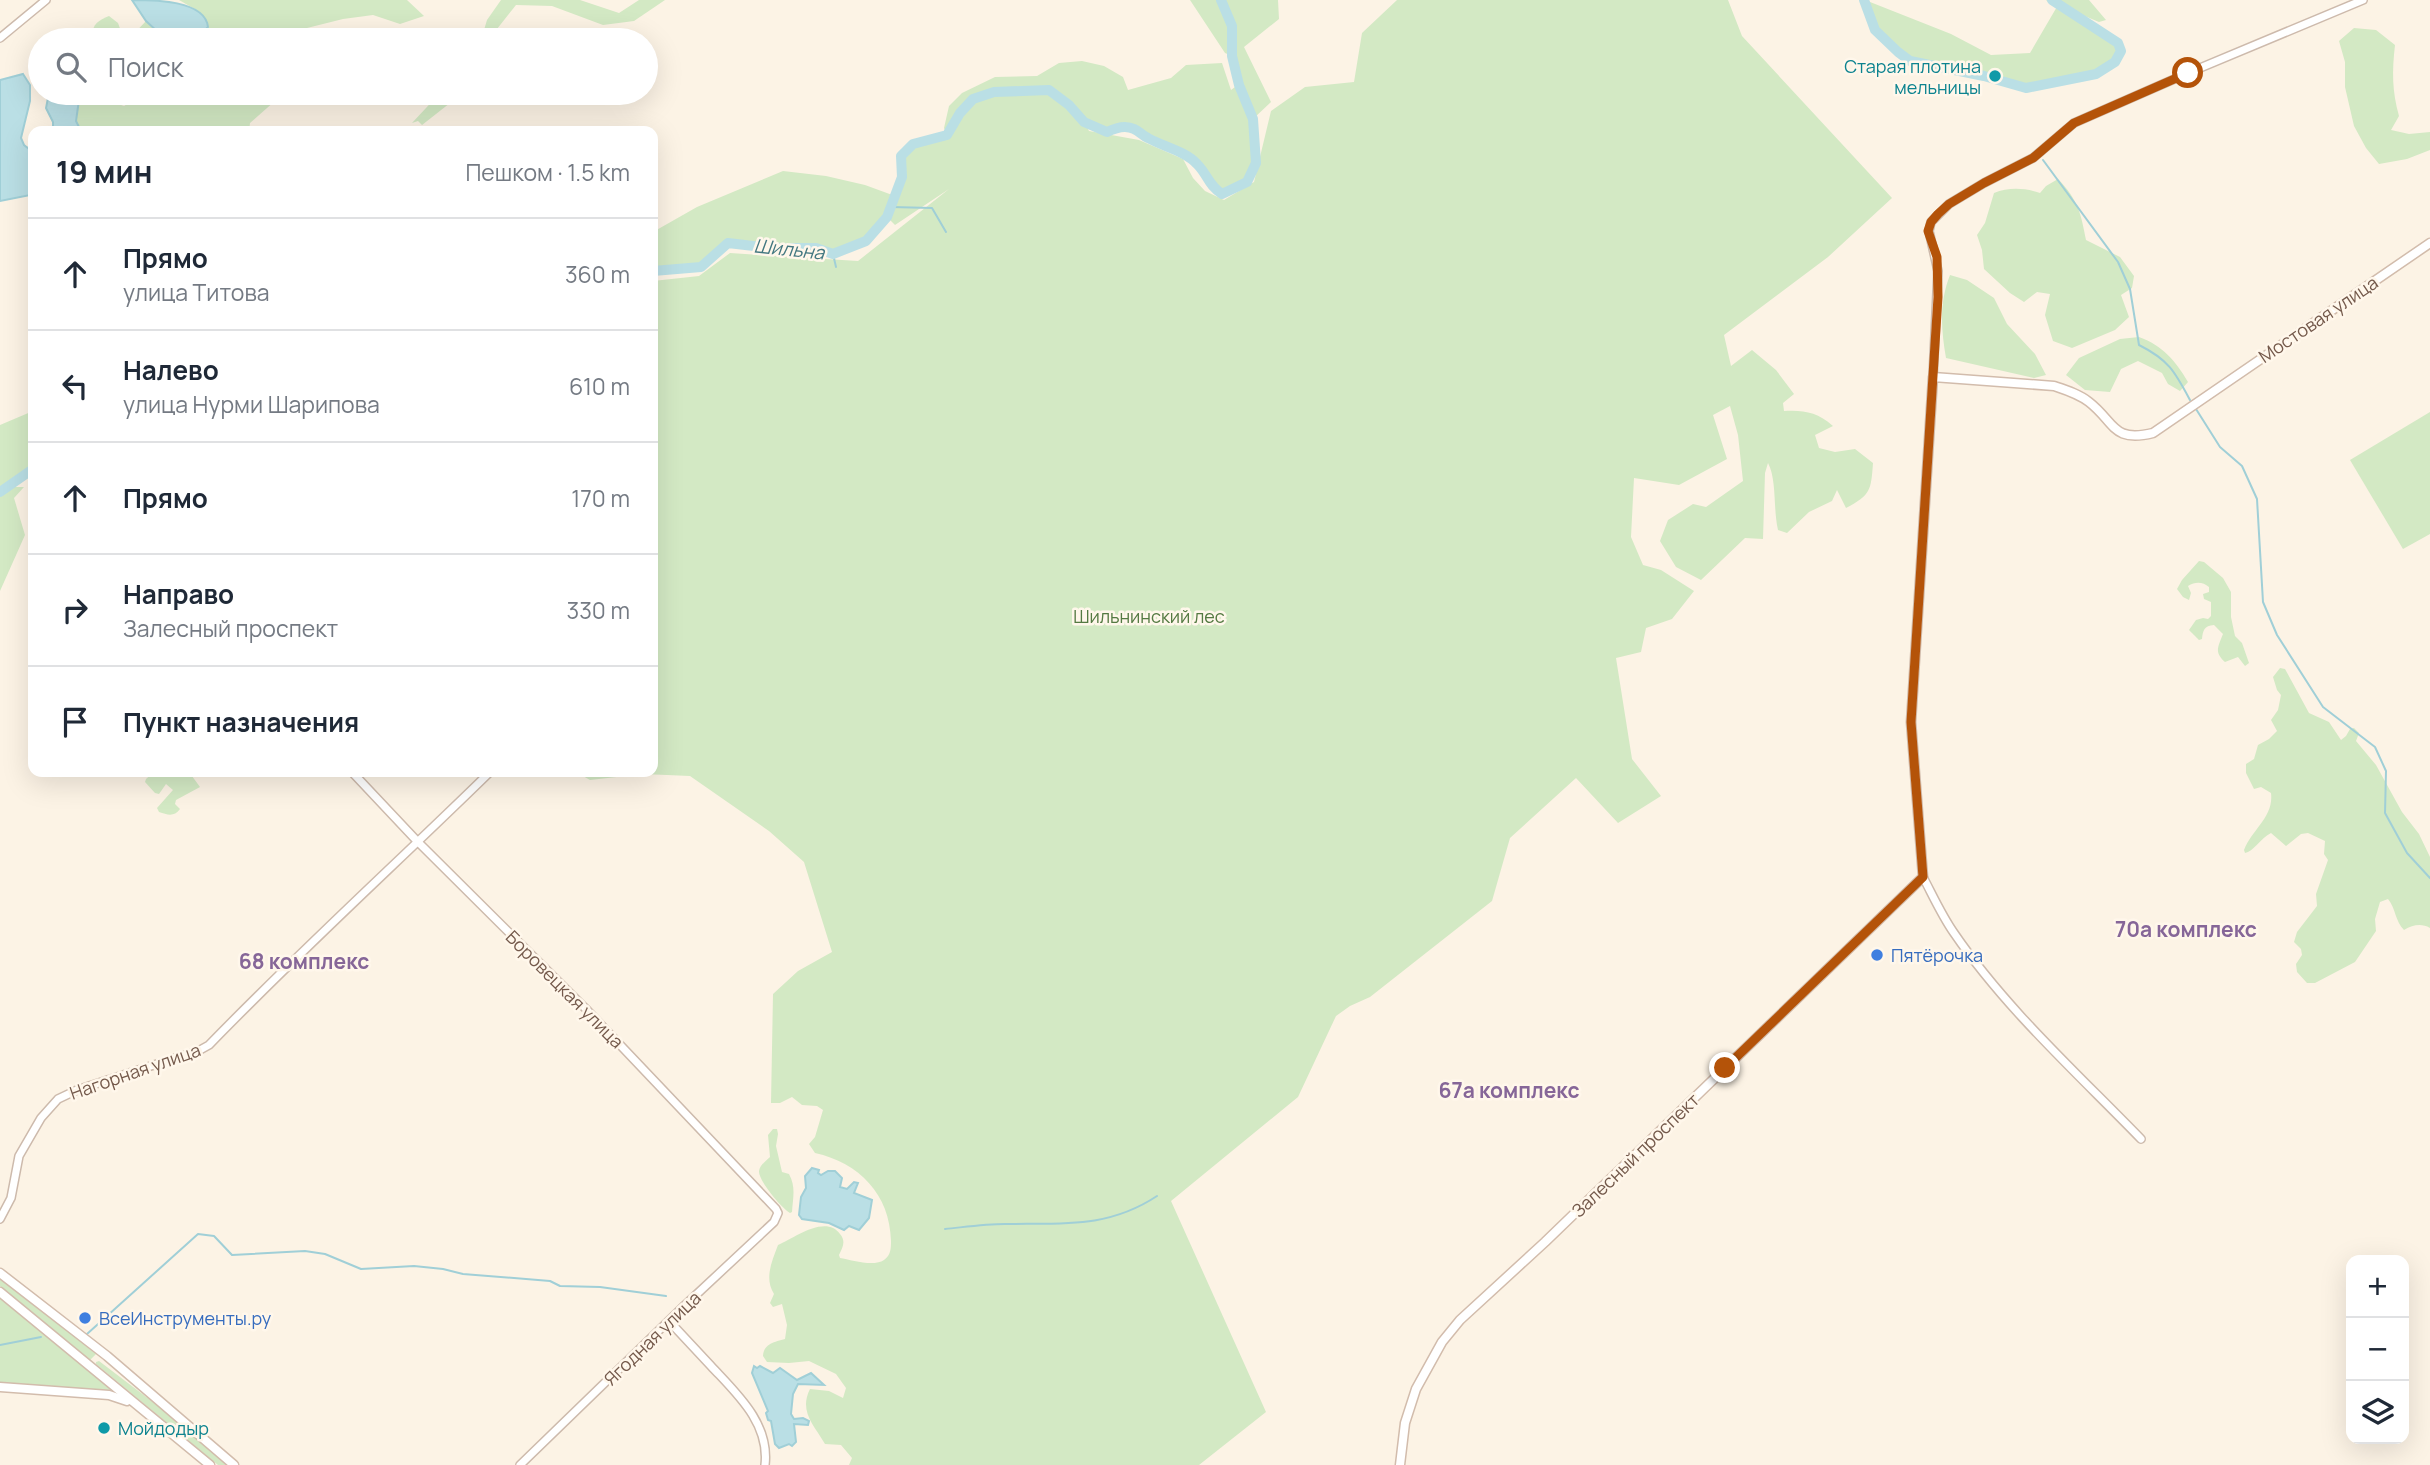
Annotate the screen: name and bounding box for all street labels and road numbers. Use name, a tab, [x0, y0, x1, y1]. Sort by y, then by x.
street label: Мостовая улица	[2254, 270, 2382, 368]
street label: Боровецкая улица	[501, 925, 629, 1053]
street label: Нагорная улица	[66, 1037, 204, 1105]
street label: Залесный проспект	[1566, 1088, 1704, 1222]
street label: Ягодная улица	[598, 1286, 706, 1390]

